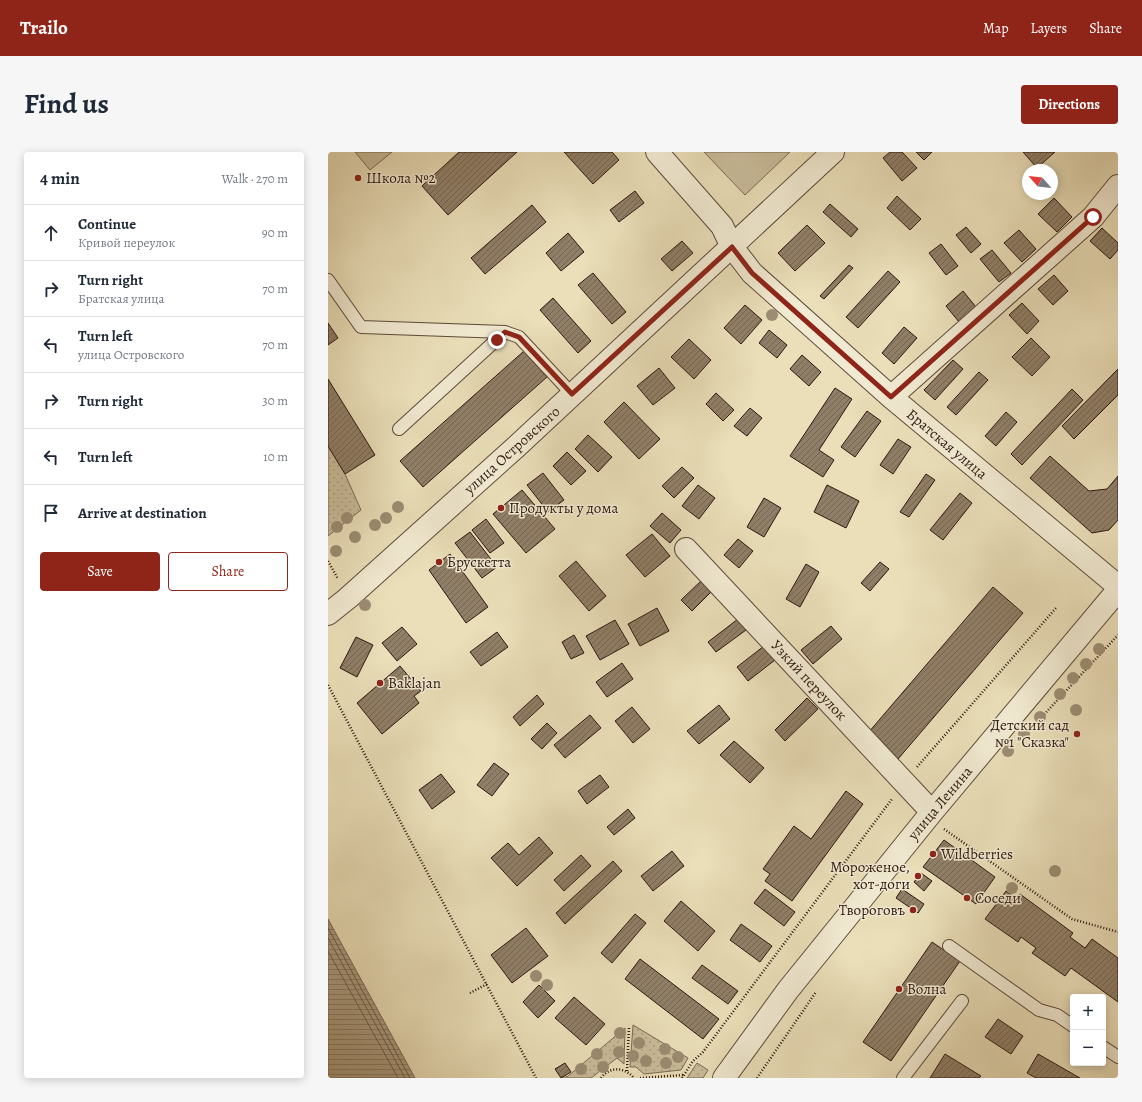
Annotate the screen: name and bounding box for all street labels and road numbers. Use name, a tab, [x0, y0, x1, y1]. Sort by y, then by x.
street label: улица Островского	[459, 401, 564, 499]
street label: Братская улица	[902, 404, 992, 484]
street label: Узкий переулок	[767, 635, 852, 725]
street label: улица Ленина	[903, 762, 977, 845]

